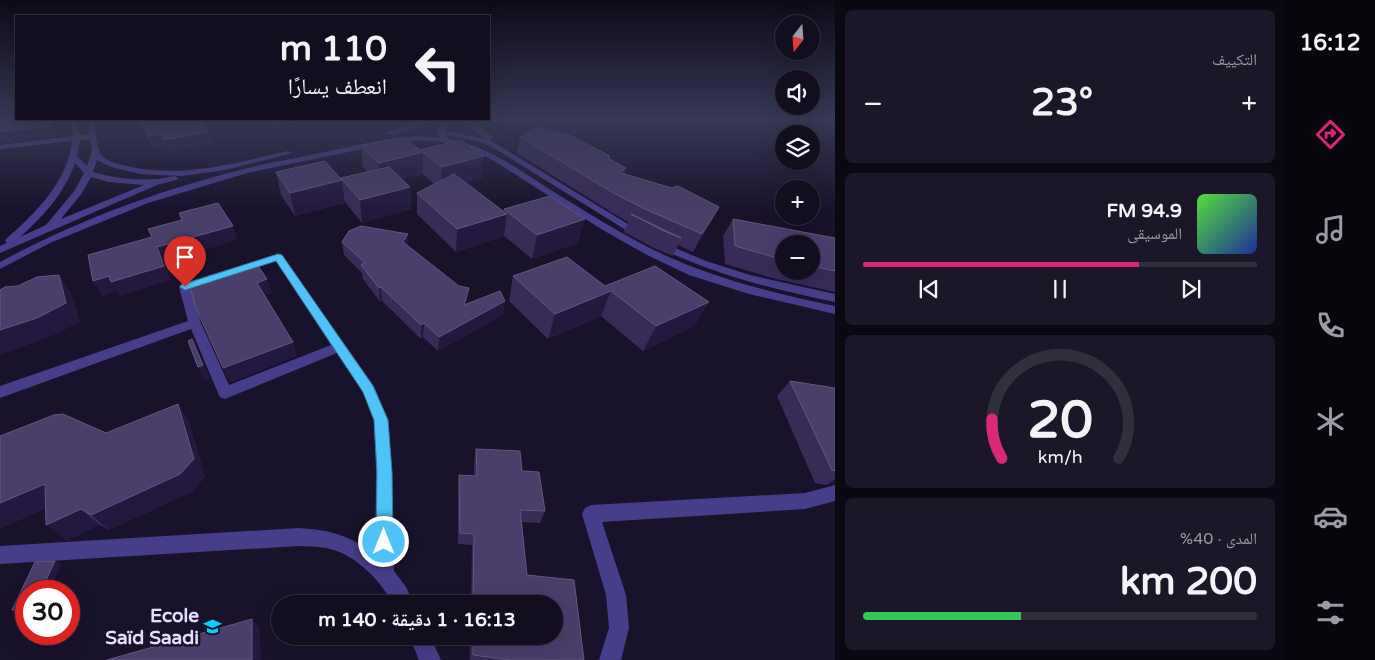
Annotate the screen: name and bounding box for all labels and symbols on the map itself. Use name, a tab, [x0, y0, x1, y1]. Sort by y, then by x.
north arrow	[775, 15, 820, 60]
pin	[164, 236, 206, 287]
position arrow	[357, 515, 409, 567]
speed limit sign: 30	[15, 580, 80, 645]
place label: Ecole Saïd Saadi	[105, 605, 199, 649]
school or university icon: Ecole Saïd Saadi	[203, 616, 223, 636]

